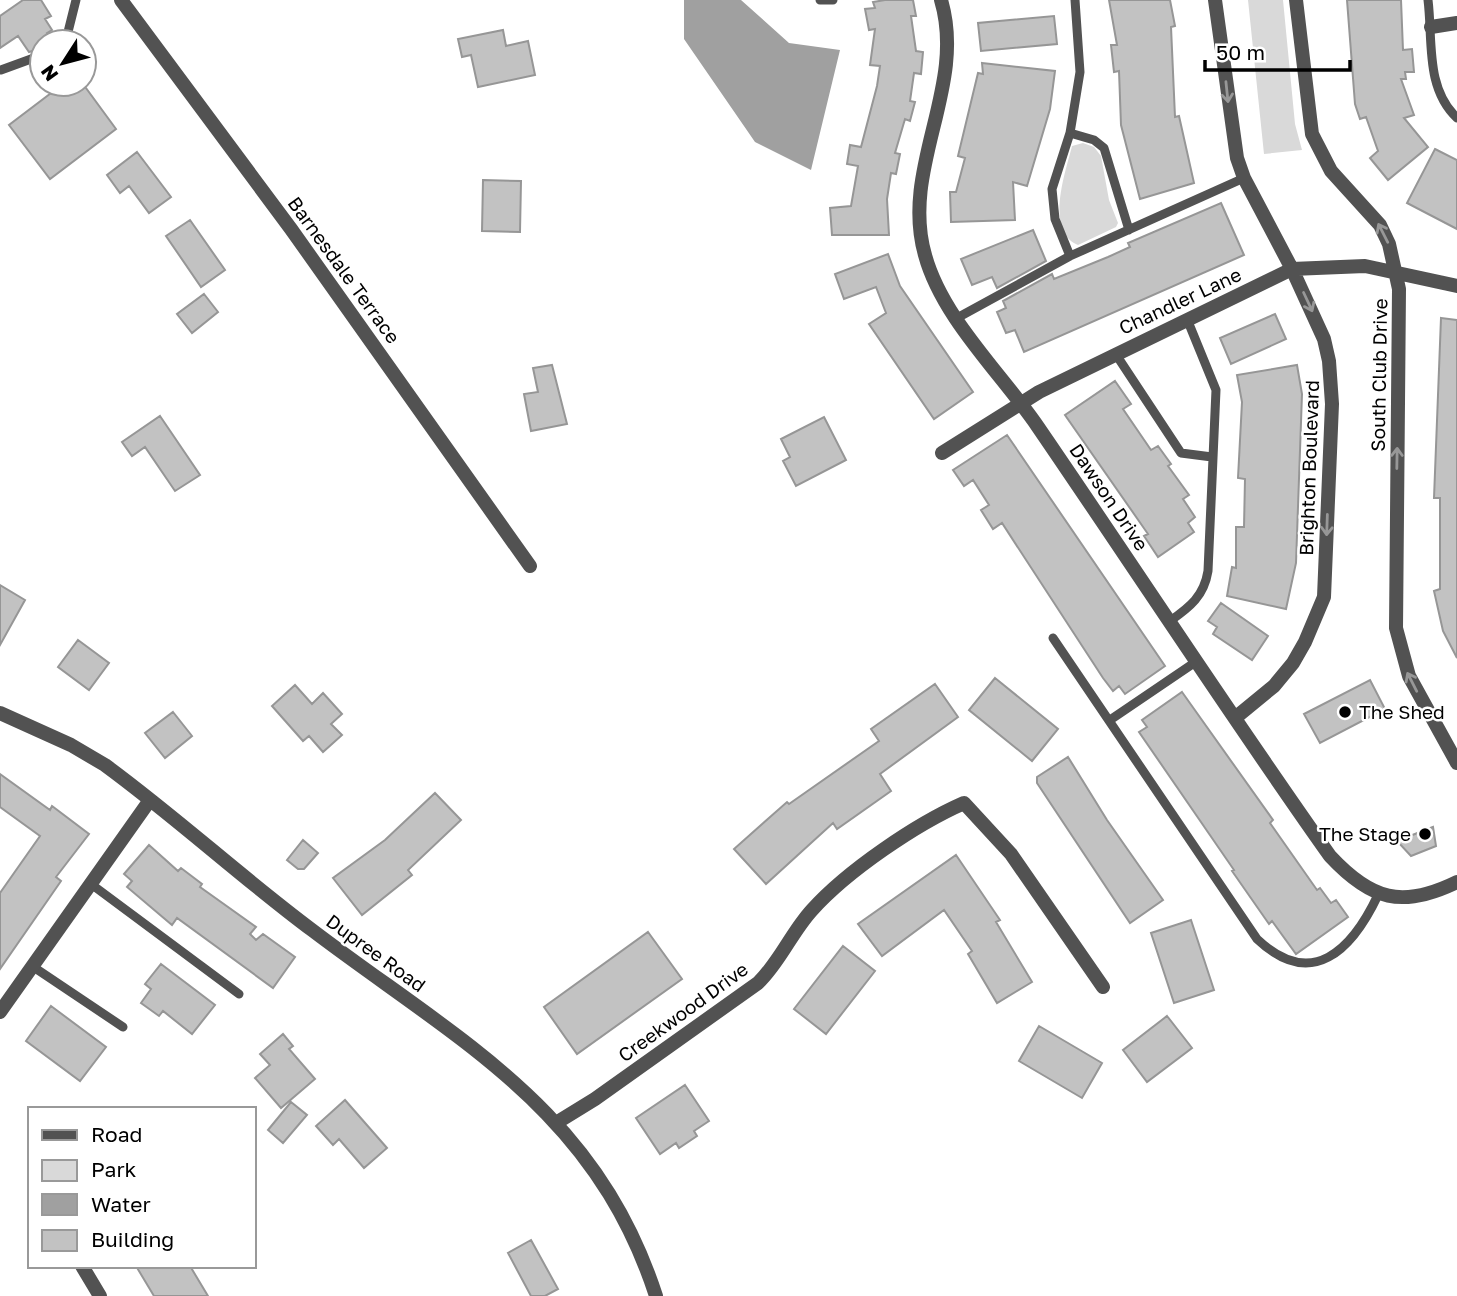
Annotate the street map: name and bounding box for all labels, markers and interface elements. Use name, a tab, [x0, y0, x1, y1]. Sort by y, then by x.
north arrow	[28, 28, 98, 98]
scale bar	[1205, 28, 1350, 72]
text: 50 m	[1216, 39, 1265, 65]
text: N	[35, 61, 62, 86]
one-way arrow	[1221, 80, 1234, 103]
street label: Barnesdale Terrace	[284, 192, 405, 347]
one-way arrow	[1376, 223, 1390, 244]
street label: Chandler Lane	[1115, 262, 1245, 339]
one-way arrow	[1301, 291, 1315, 312]
street label: South Club Drive	[1366, 298, 1391, 452]
street label: Brighton Boulevard	[1294, 380, 1323, 556]
street label: Dawson Drive	[1065, 439, 1154, 555]
one-way arrow	[1391, 446, 1404, 469]
one-way arrow	[1320, 514, 1333, 537]
one-way arrow	[1405, 672, 1418, 693]
place label: The Shed	[1359, 700, 1445, 723]
marker: The Shed	[1337, 704, 1353, 720]
place label: The Stage	[1319, 822, 1411, 845]
marker: The Stage	[1417, 826, 1433, 842]
street label: Dupree Road	[322, 909, 430, 996]
street label: Creekwood Drive	[613, 957, 752, 1066]
legend	[28, 1107, 256, 1268]
text: Road	[91, 1121, 142, 1147]
text: Park	[91, 1156, 137, 1182]
text: Water	[91, 1191, 151, 1217]
text: Building	[91, 1226, 174, 1252]

